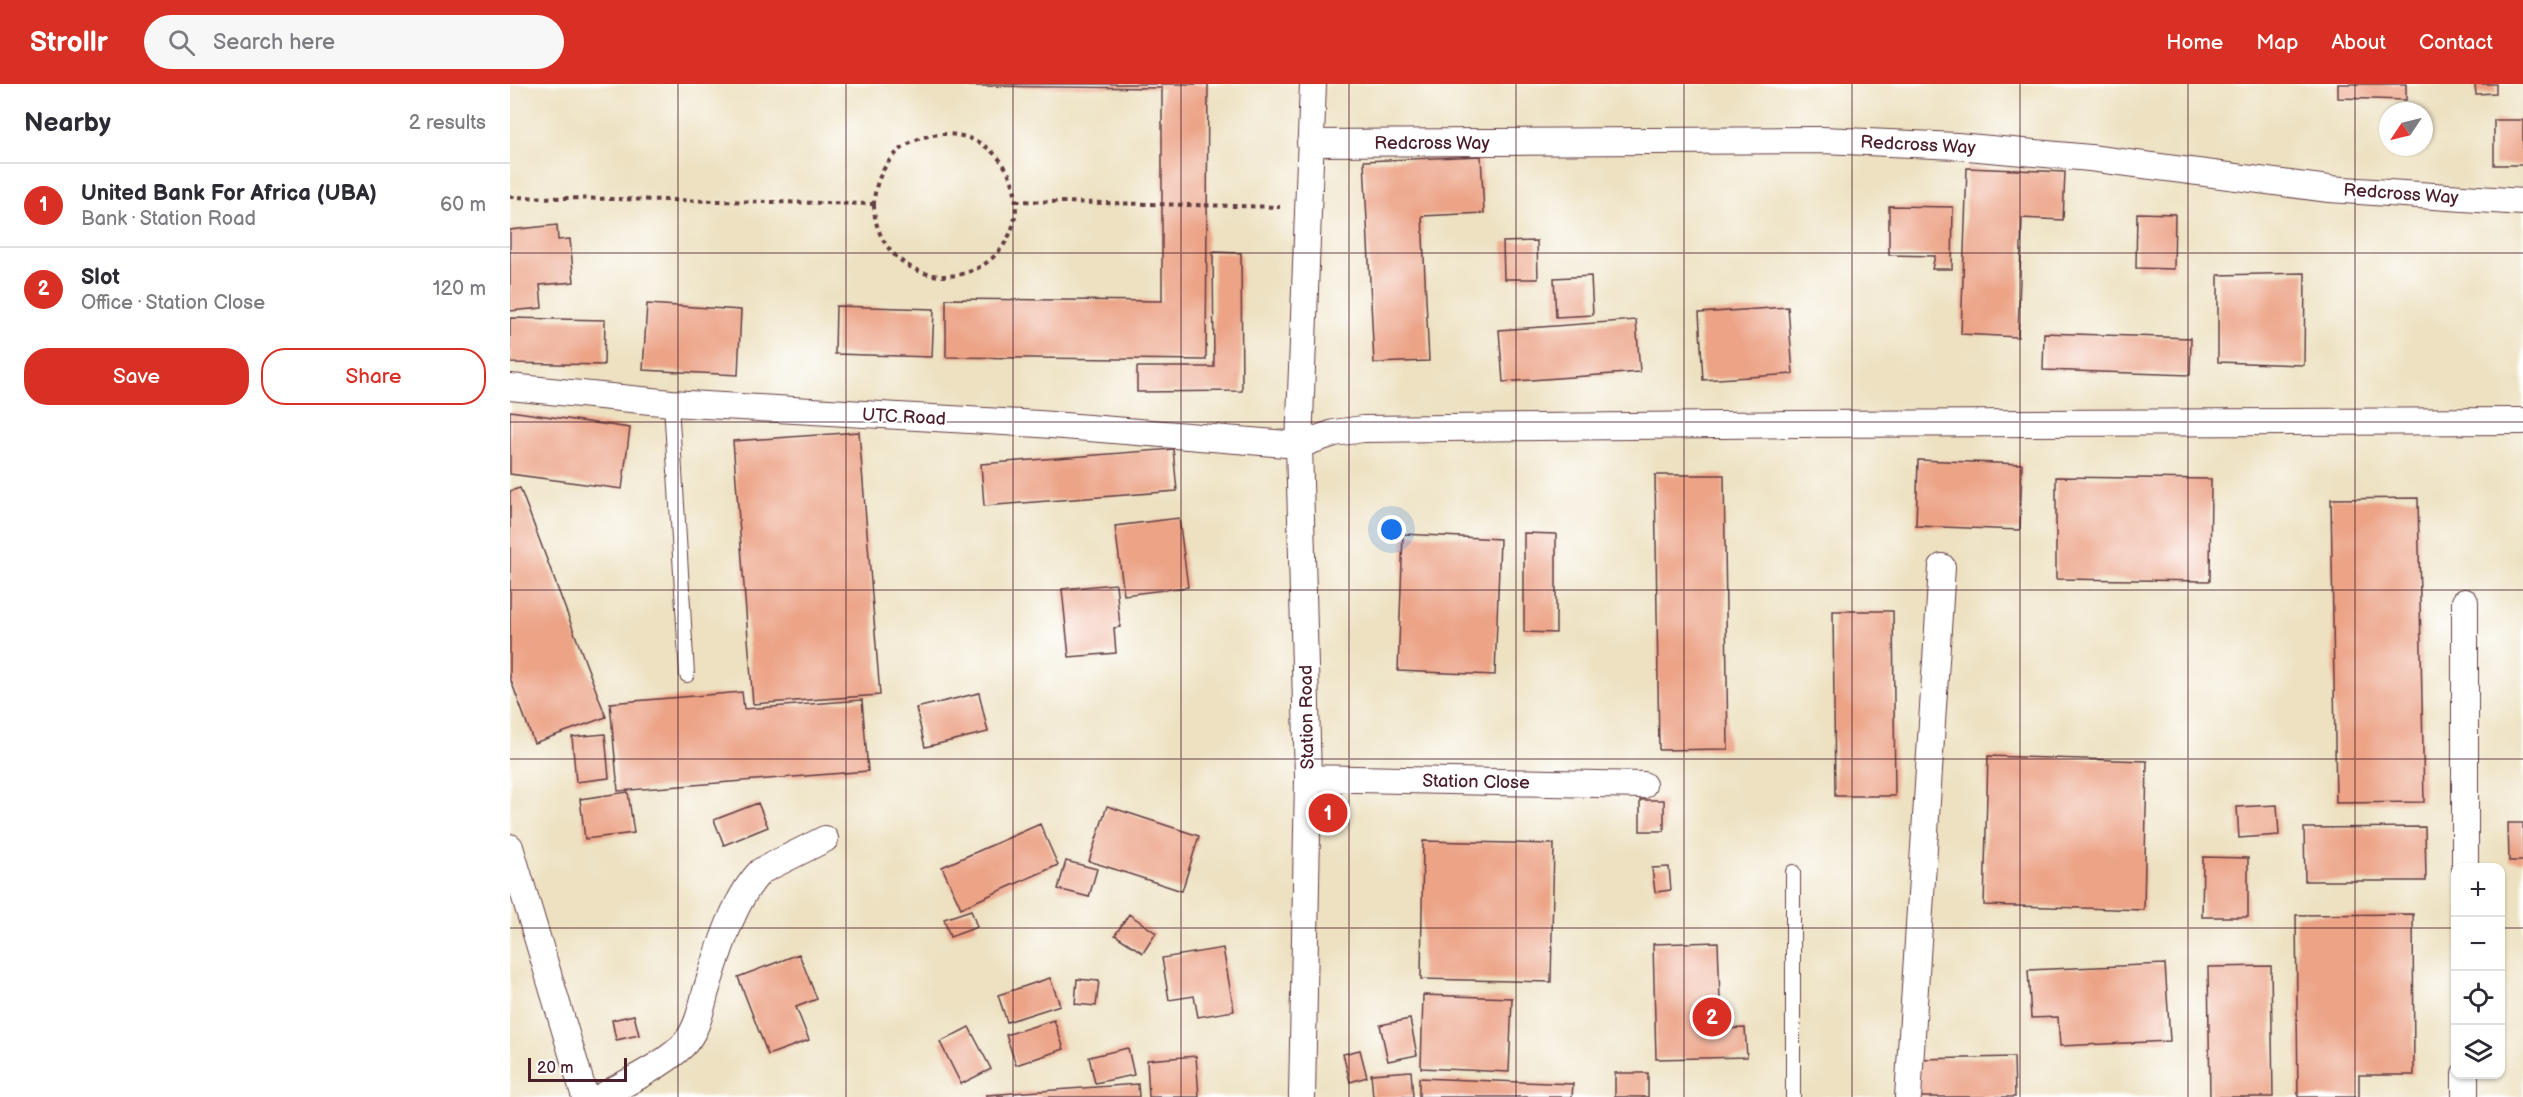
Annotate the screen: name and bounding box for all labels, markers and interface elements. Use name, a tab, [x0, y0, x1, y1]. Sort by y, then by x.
search box	[144, 15, 564, 69]
text: Strollr	[30, 26, 108, 59]
icon: search	[165, 26, 198, 59]
text: Search here	[213, 29, 335, 56]
text: Home	[2166, 30, 2223, 55]
text: Map	[2256, 30, 2298, 55]
text: About	[2331, 30, 2386, 55]
text: Contact	[2419, 30, 2493, 55]
north arrow	[2379, 102, 2433, 156]
text: Nearby	[24, 108, 111, 139]
text: 2 results	[409, 111, 486, 135]
street label: Redcross Way	[1860, 131, 1977, 159]
street label: Redcross Way	[1374, 133, 1491, 154]
text: United Bank For Africa (UBA)	[81, 180, 377, 207]
street label: Redcross Way	[2343, 180, 2460, 209]
text: 1	[39, 193, 48, 217]
text: 60 m	[440, 193, 486, 217]
text: Bank · Station Road	[81, 207, 256, 231]
text: Slot	[81, 264, 120, 291]
text: 2	[38, 277, 49, 301]
text: 120 m	[433, 277, 486, 301]
text: Office · Station Close	[81, 291, 265, 315]
button: Save	[24, 348, 249, 405]
button: Share	[261, 348, 486, 405]
street label: UTC Road	[861, 404, 947, 430]
your location	[1377, 515, 1406, 544]
street label: Station Road	[1296, 665, 1318, 769]
street label: Station Close	[1422, 771, 1530, 793]
pin: 1	[1308, 790, 1348, 836]
map controls	[2451, 863, 2505, 1079]
button: +	[2451, 863, 2505, 917]
button: −	[2451, 917, 2505, 971]
button: locate	[2451, 971, 2505, 1025]
pin: 2	[1692, 994, 1732, 1040]
button: layers	[2451, 1025, 2505, 1079]
scale bar	[528, 1055, 627, 1082]
text: 20 m	[537, 1059, 573, 1078]

